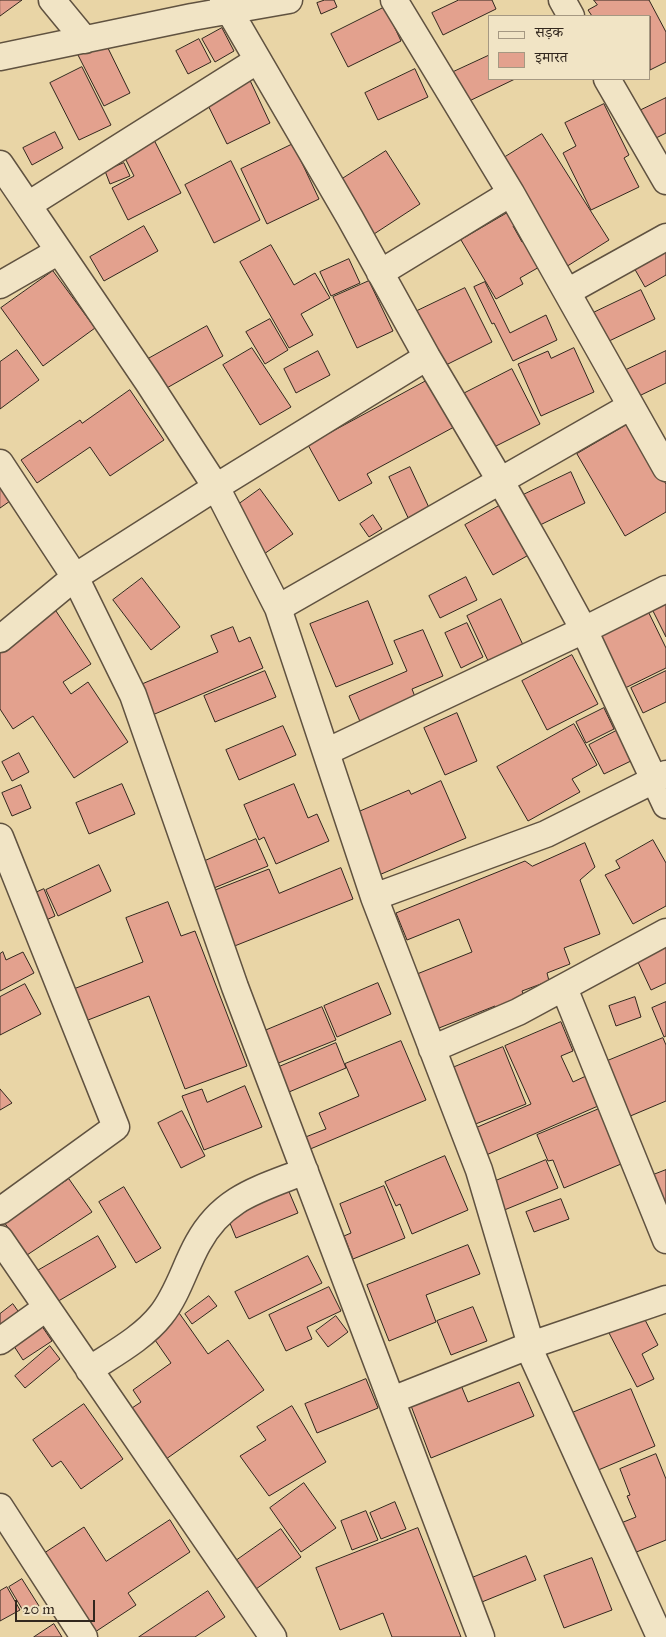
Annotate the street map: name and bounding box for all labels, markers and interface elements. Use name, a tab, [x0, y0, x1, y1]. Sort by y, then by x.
legend	[488, 15, 651, 80]
text: सड़क	[535, 23, 563, 41]
text: इमारत	[535, 48, 568, 66]
scale bar	[18, 1590, 98, 1622]
text: 20 m	[23, 1600, 55, 1618]

